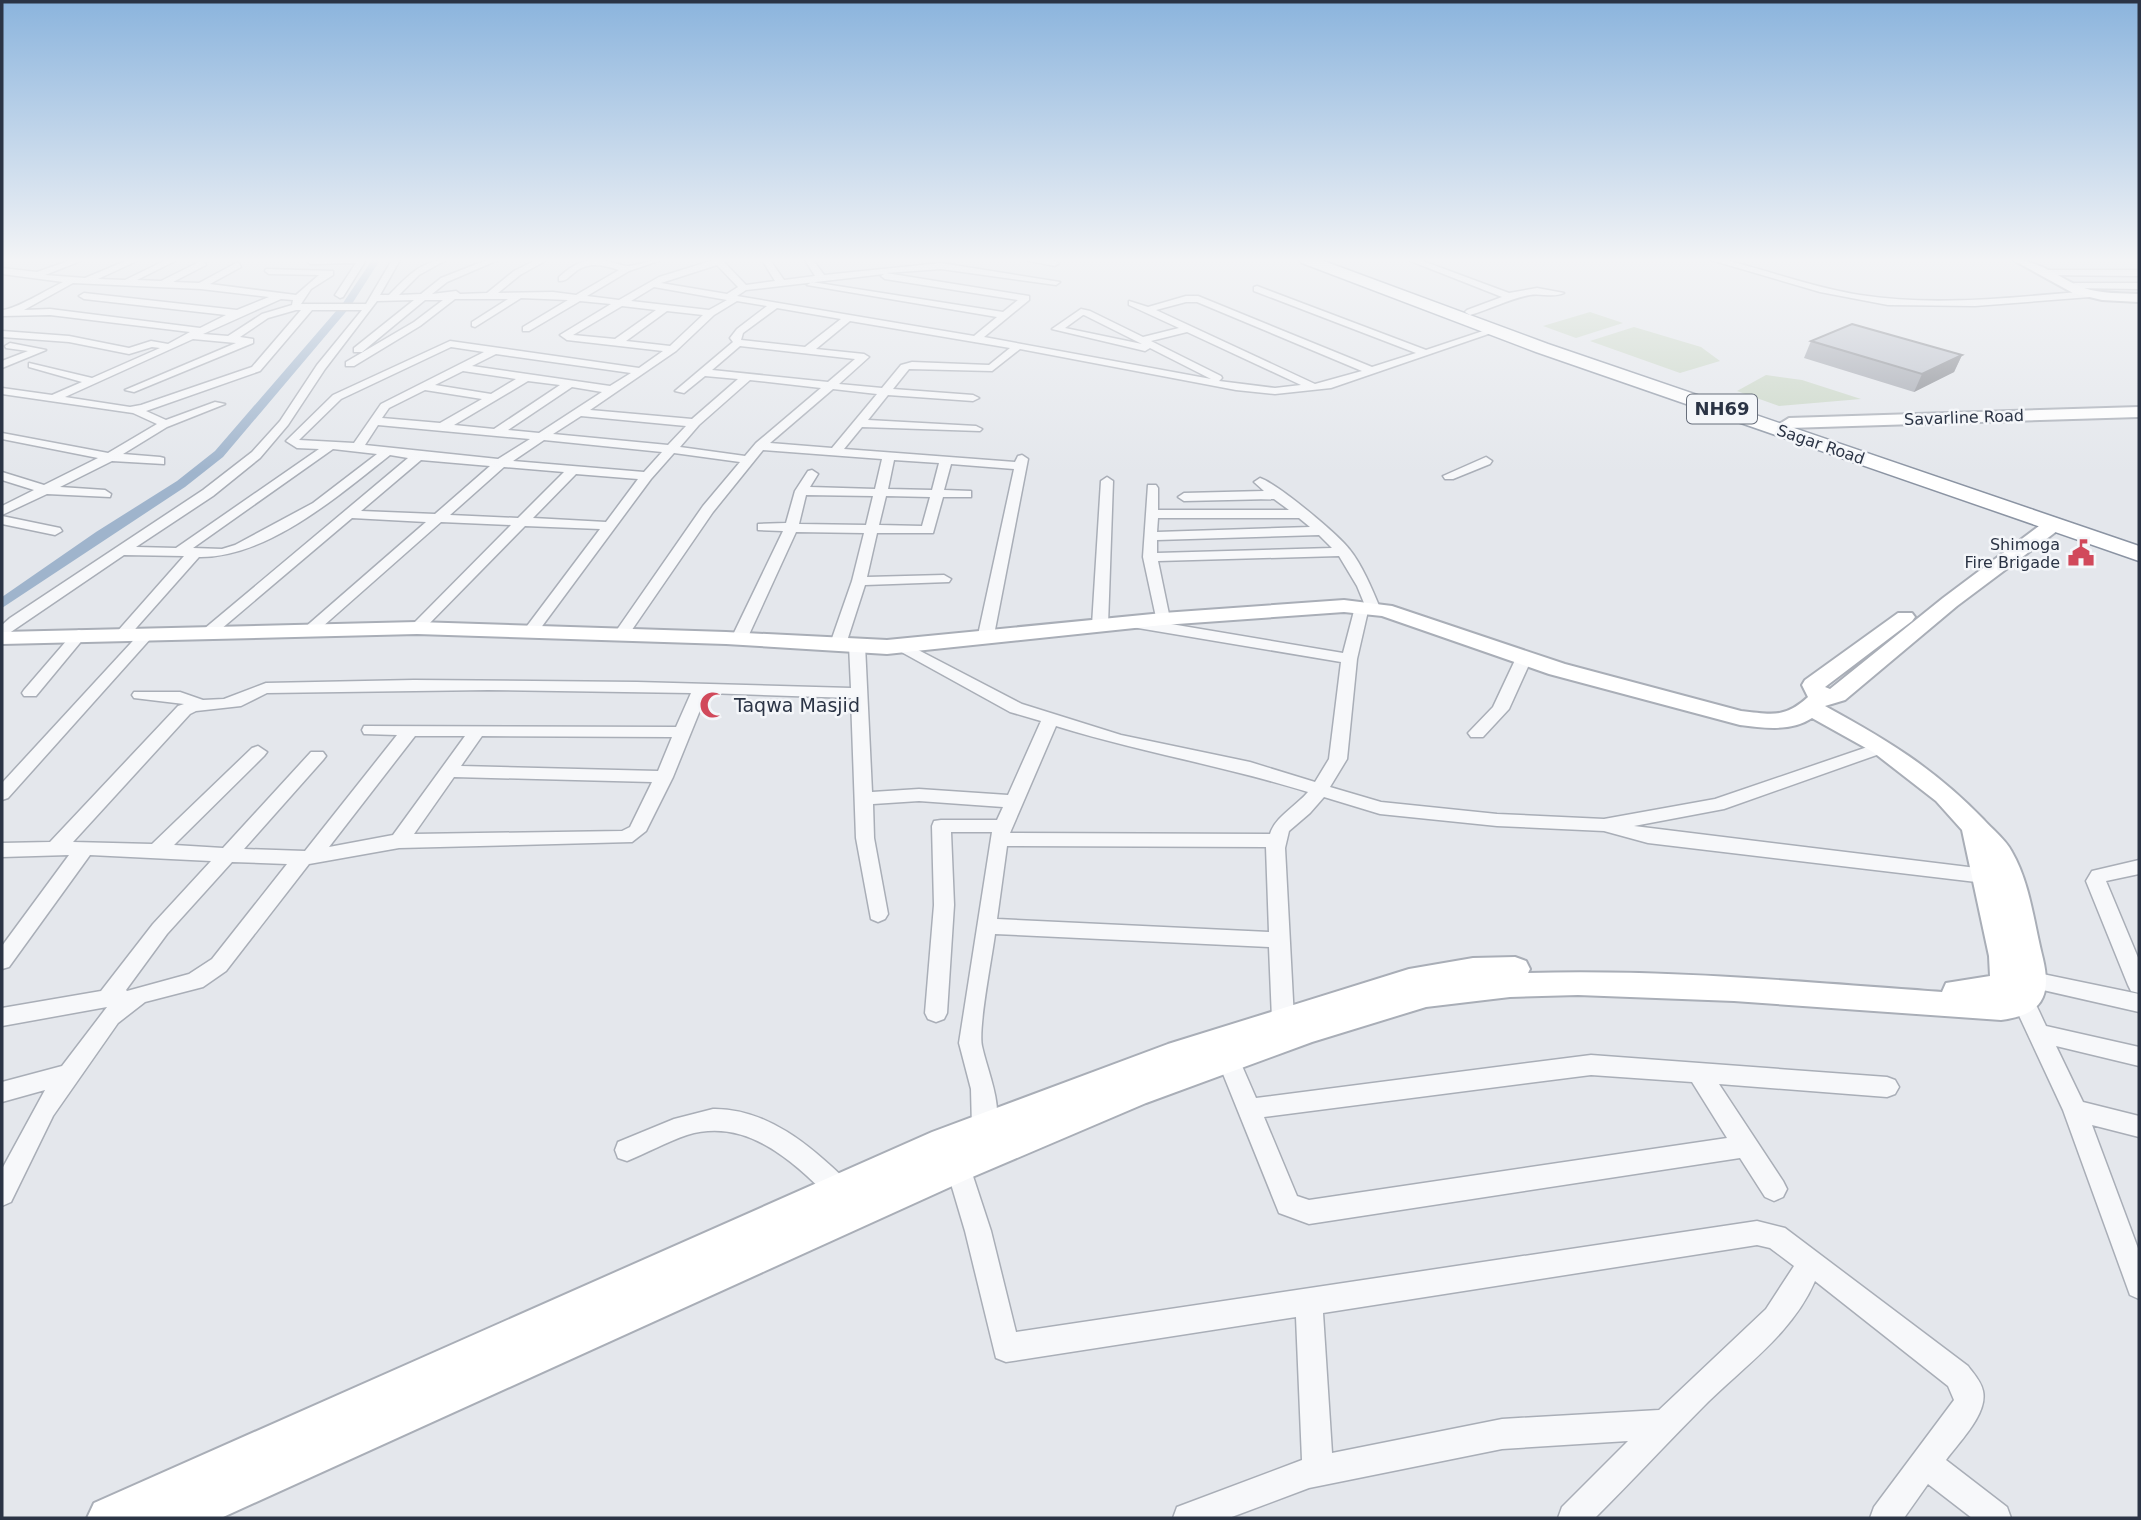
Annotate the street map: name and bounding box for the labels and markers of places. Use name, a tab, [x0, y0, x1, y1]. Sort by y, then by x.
place label: Shimoga Fire Brigade	[1964, 535, 2060, 572]
public building icon: Shimoga Fire Brigade	[2066, 538, 2096, 568]
mosque icon: Taqwa Masjid	[698, 690, 728, 720]
place label: Taqwa Masjid	[733, 694, 860, 716]

